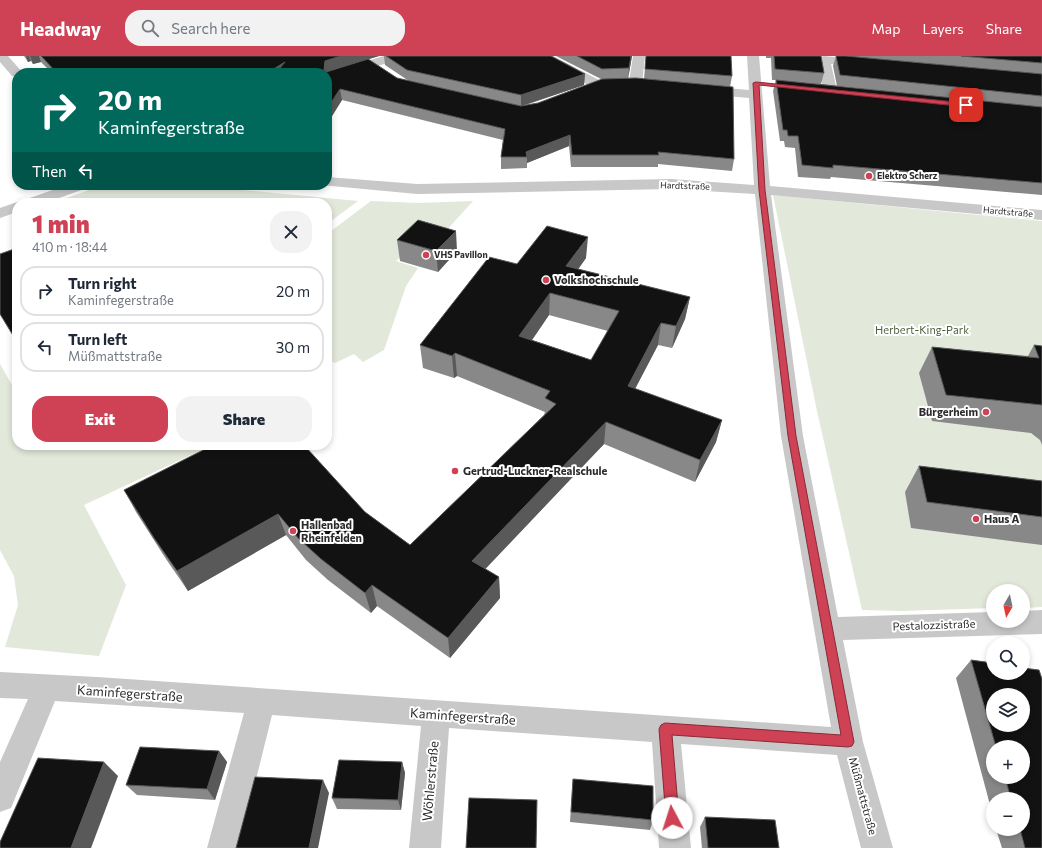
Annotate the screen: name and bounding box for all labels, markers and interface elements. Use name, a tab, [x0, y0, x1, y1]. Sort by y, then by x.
search box	[125, 10, 405, 46]
text: Headway	[20, 17, 101, 40]
icon: search	[139, 17, 161, 39]
text: Search here	[171, 19, 251, 37]
text: Map	[872, 20, 900, 37]
text: Layers	[922, 20, 964, 37]
text: Share	[986, 20, 1022, 37]
text: 20 m	[98, 82, 162, 116]
icon: right	[32, 84, 84, 136]
pin	[949, 88, 983, 122]
icon: arrive	[955, 94, 977, 116]
text: Kaminfegerstraße	[98, 116, 245, 138]
icon: left	[75, 160, 97, 182]
text: Then	[32, 162, 67, 180]
place label: Elektro Scherz	[877, 170, 938, 181]
marker: Elektro Scherz	[864, 171, 874, 181]
street label: Hardtstraße	[660, 179, 710, 192]
street label: Hardtstraße	[983, 204, 1034, 219]
text: 1 min	[32, 209, 90, 238]
button: close	[270, 211, 312, 253]
text: 410 m · 18:44	[32, 239, 107, 255]
place label: VHS Pavillon	[434, 249, 488, 260]
marker: VHS Pavillon	[421, 250, 431, 260]
place label: Volkshochschule	[554, 273, 639, 286]
text: Turn right	[68, 274, 137, 292]
marker: Volkshochschule	[541, 275, 551, 285]
icon: right	[34, 280, 56, 302]
text: 20 m	[276, 282, 310, 300]
text: Kaminfegerstraße	[68, 292, 174, 308]
park label: Herbert-King-Park	[875, 323, 969, 336]
text: Turn left	[68, 330, 127, 348]
icon: left	[34, 336, 56, 358]
text: 30 m	[276, 338, 310, 356]
text: Müßmattstraße	[68, 348, 162, 364]
button: Exit	[32, 396, 168, 442]
button: Share	[176, 396, 312, 442]
place label: Bürgerheim	[919, 405, 978, 418]
marker: Bürgerheim	[981, 407, 991, 417]
place label: Gertrud-Luckner-Realschule	[463, 464, 608, 477]
marker: Gertrud-Luckner-Realschule	[450, 466, 460, 476]
place label: Haus A	[984, 512, 1020, 525]
marker: Haus A	[971, 514, 981, 524]
place label: Hallenbad Rheinfelden	[301, 518, 362, 544]
marker: Hallenbad Rheinfelden	[288, 526, 298, 536]
north arrow	[986, 584, 1030, 628]
map controls	[986, 584, 1030, 836]
street label: Pestalozzistraße	[892, 617, 976, 632]
button: search	[986, 636, 1030, 680]
street label: Kaminfegerstraße	[77, 681, 184, 705]
button: layers	[986, 688, 1030, 732]
street label: Kaminfegerstraße	[410, 704, 517, 728]
street label: Wöhlerstraße	[419, 740, 441, 822]
button: +	[986, 740, 1030, 784]
street label: Müßmattstraße	[847, 756, 880, 836]
button: −	[986, 792, 1030, 836]
position arrow	[651, 797, 693, 839]

